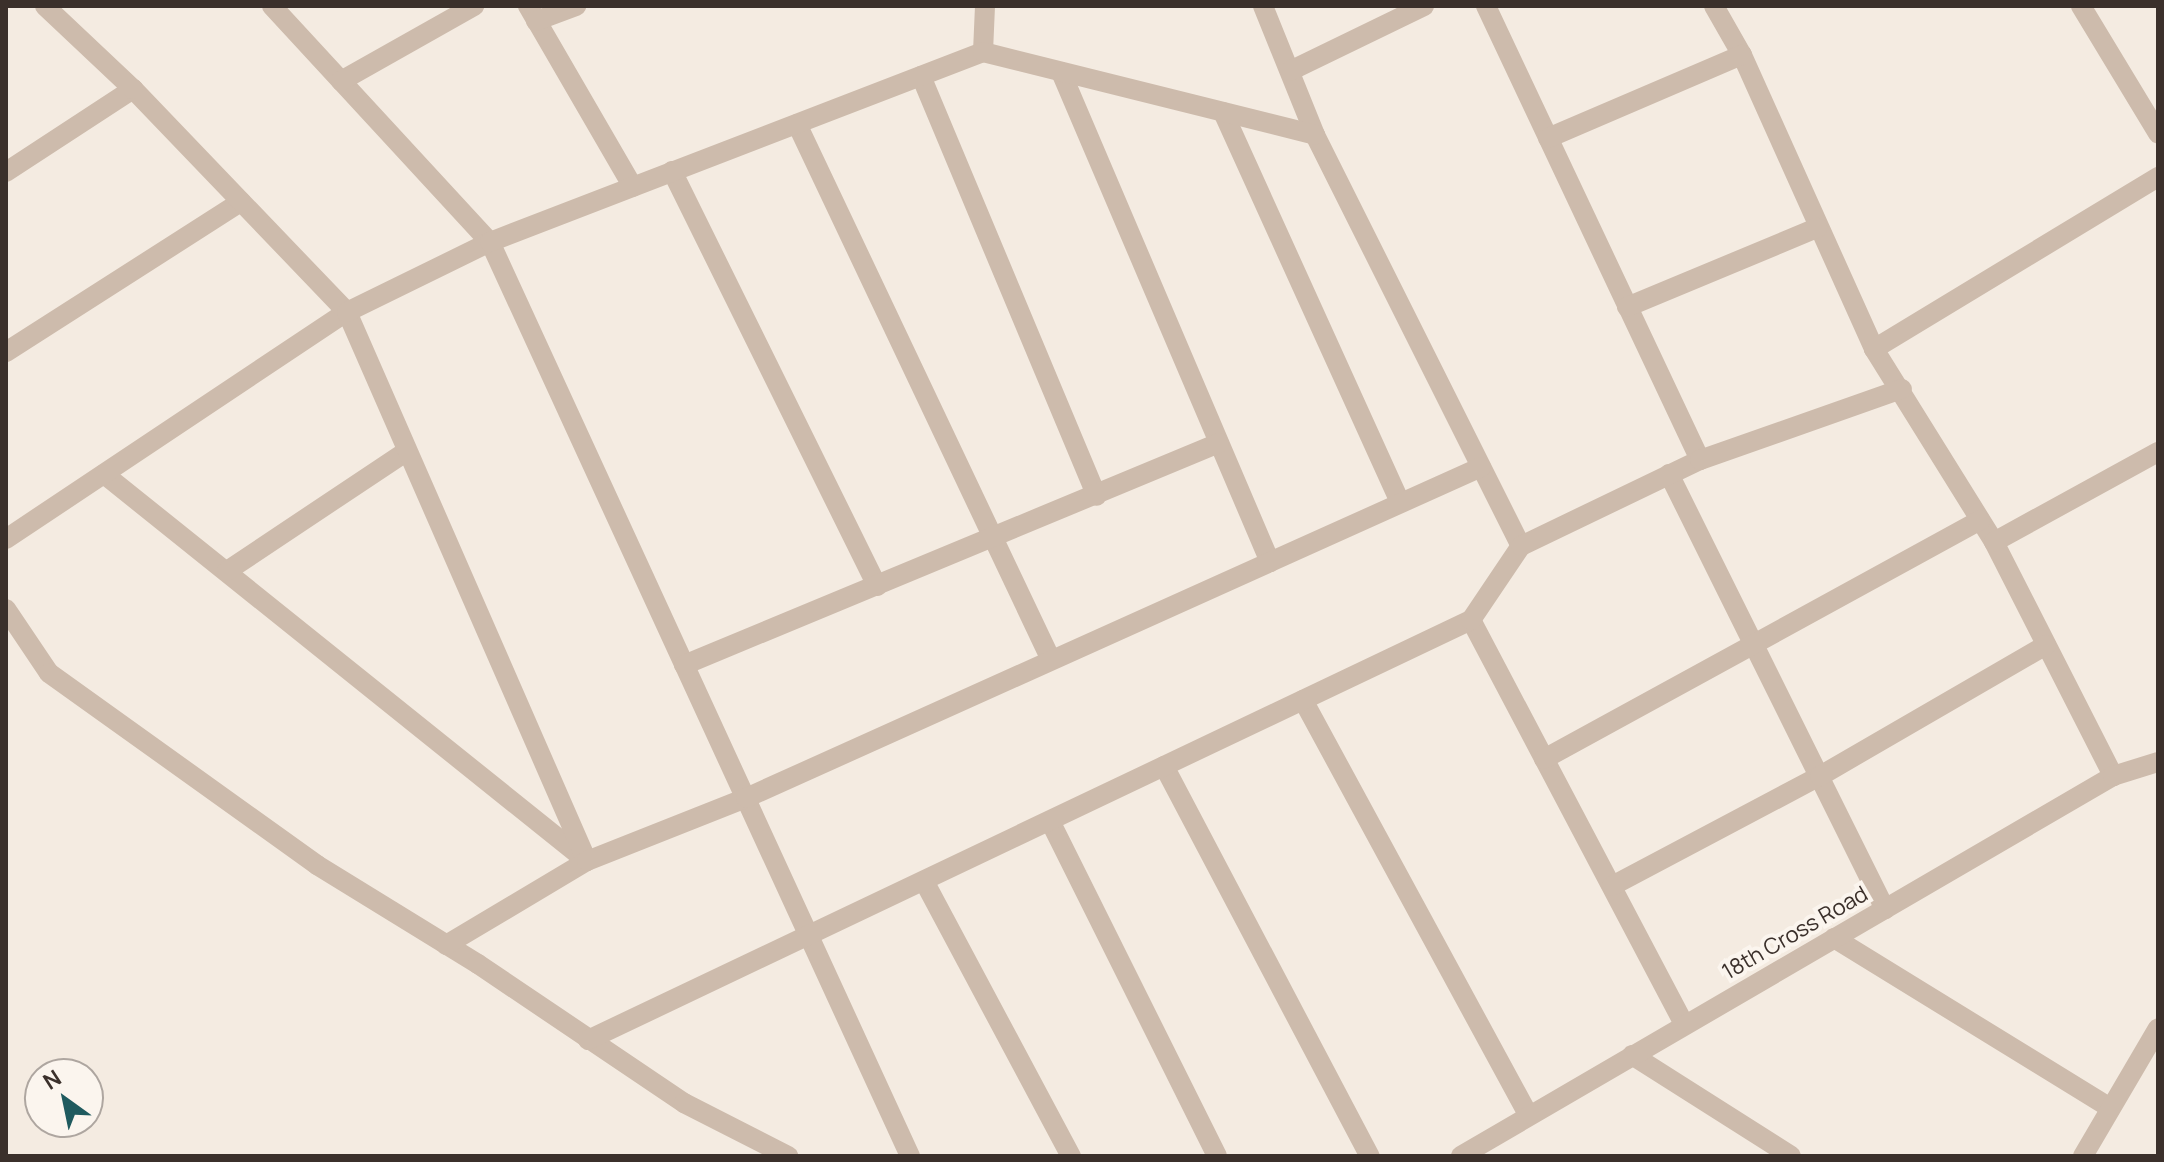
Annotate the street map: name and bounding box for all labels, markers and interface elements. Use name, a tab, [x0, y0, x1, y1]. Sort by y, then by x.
street label: 18th Cross Road	[1718, 881, 1872, 985]
north arrow	[24, 1058, 104, 1138]
text: N	[37, 1063, 67, 1096]

